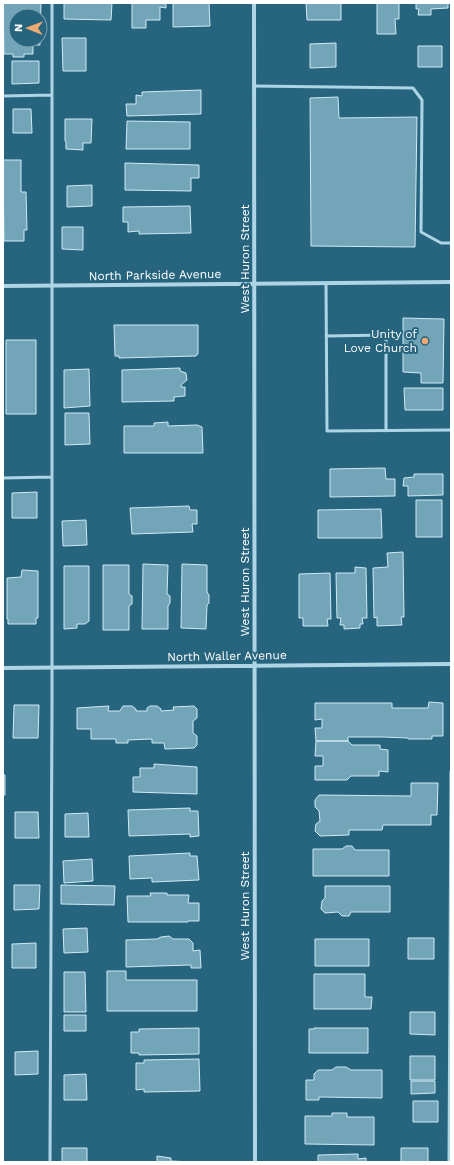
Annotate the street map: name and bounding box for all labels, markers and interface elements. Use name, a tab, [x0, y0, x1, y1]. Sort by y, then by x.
north arrow	[8, 8, 48, 48]
text: N	[12, 24, 25, 32]
street label: West Huron Street	[238, 204, 252, 314]
street label: North Parkside Avenue	[89, 267, 222, 283]
place label: Unity of Love Church	[344, 327, 417, 355]
marker: Unity of Love Church	[420, 336, 430, 346]
street label: West Huron Street	[238, 527, 252, 637]
street label: North Waller Avenue	[167, 648, 287, 664]
street label: West Huron Street	[238, 851, 252, 961]

